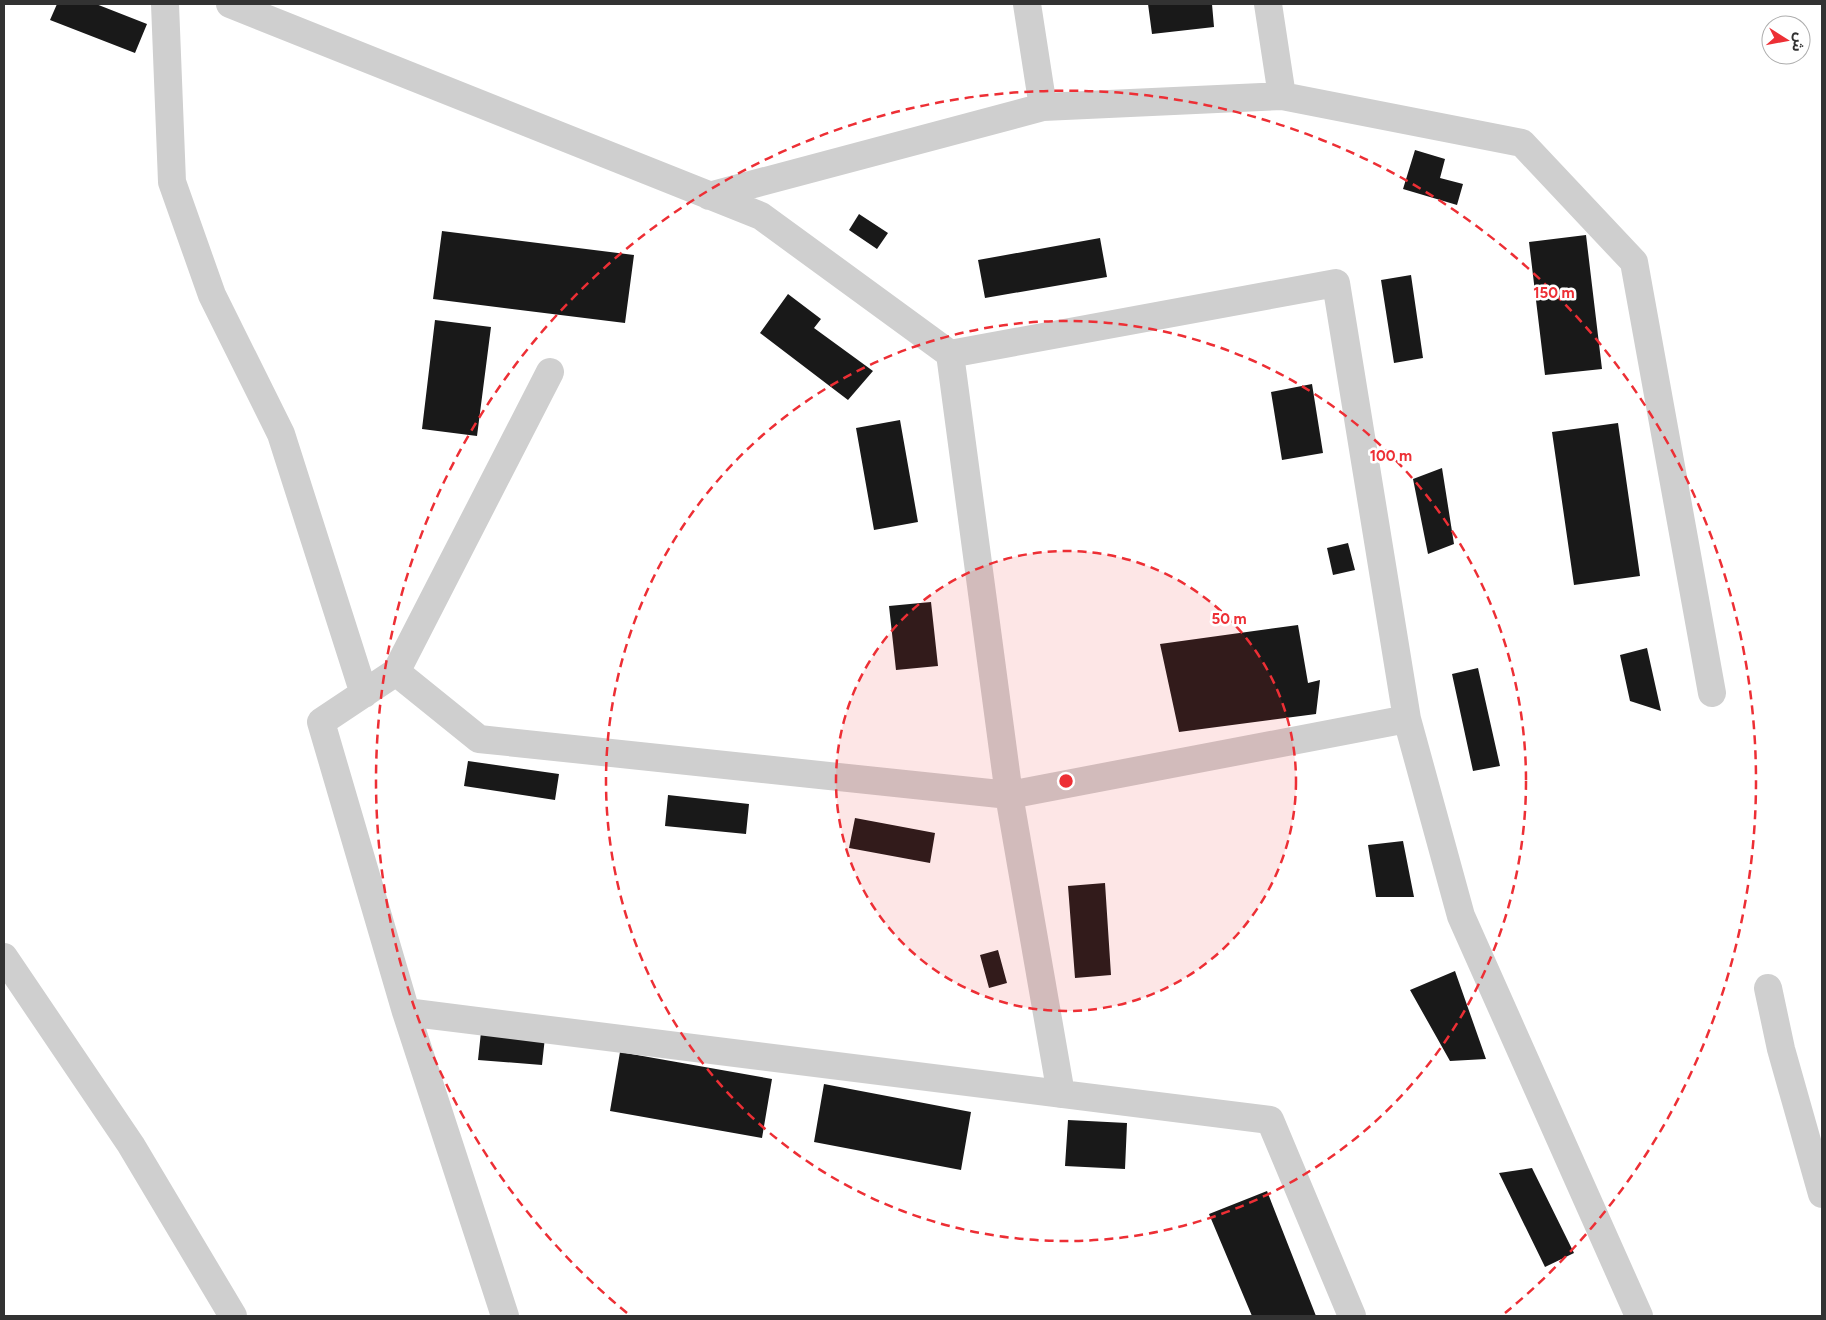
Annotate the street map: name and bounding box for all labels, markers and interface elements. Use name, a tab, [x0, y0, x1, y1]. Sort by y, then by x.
north arrow	[1761, 15, 1811, 65]
text: ش	[1788, 31, 1808, 53]
text: 150 m	[1533, 284, 1575, 302]
text: 100 m	[1370, 447, 1412, 465]
text: 50 m	[1211, 610, 1247, 628]
centre of rings	[1057, 772, 1075, 790]

